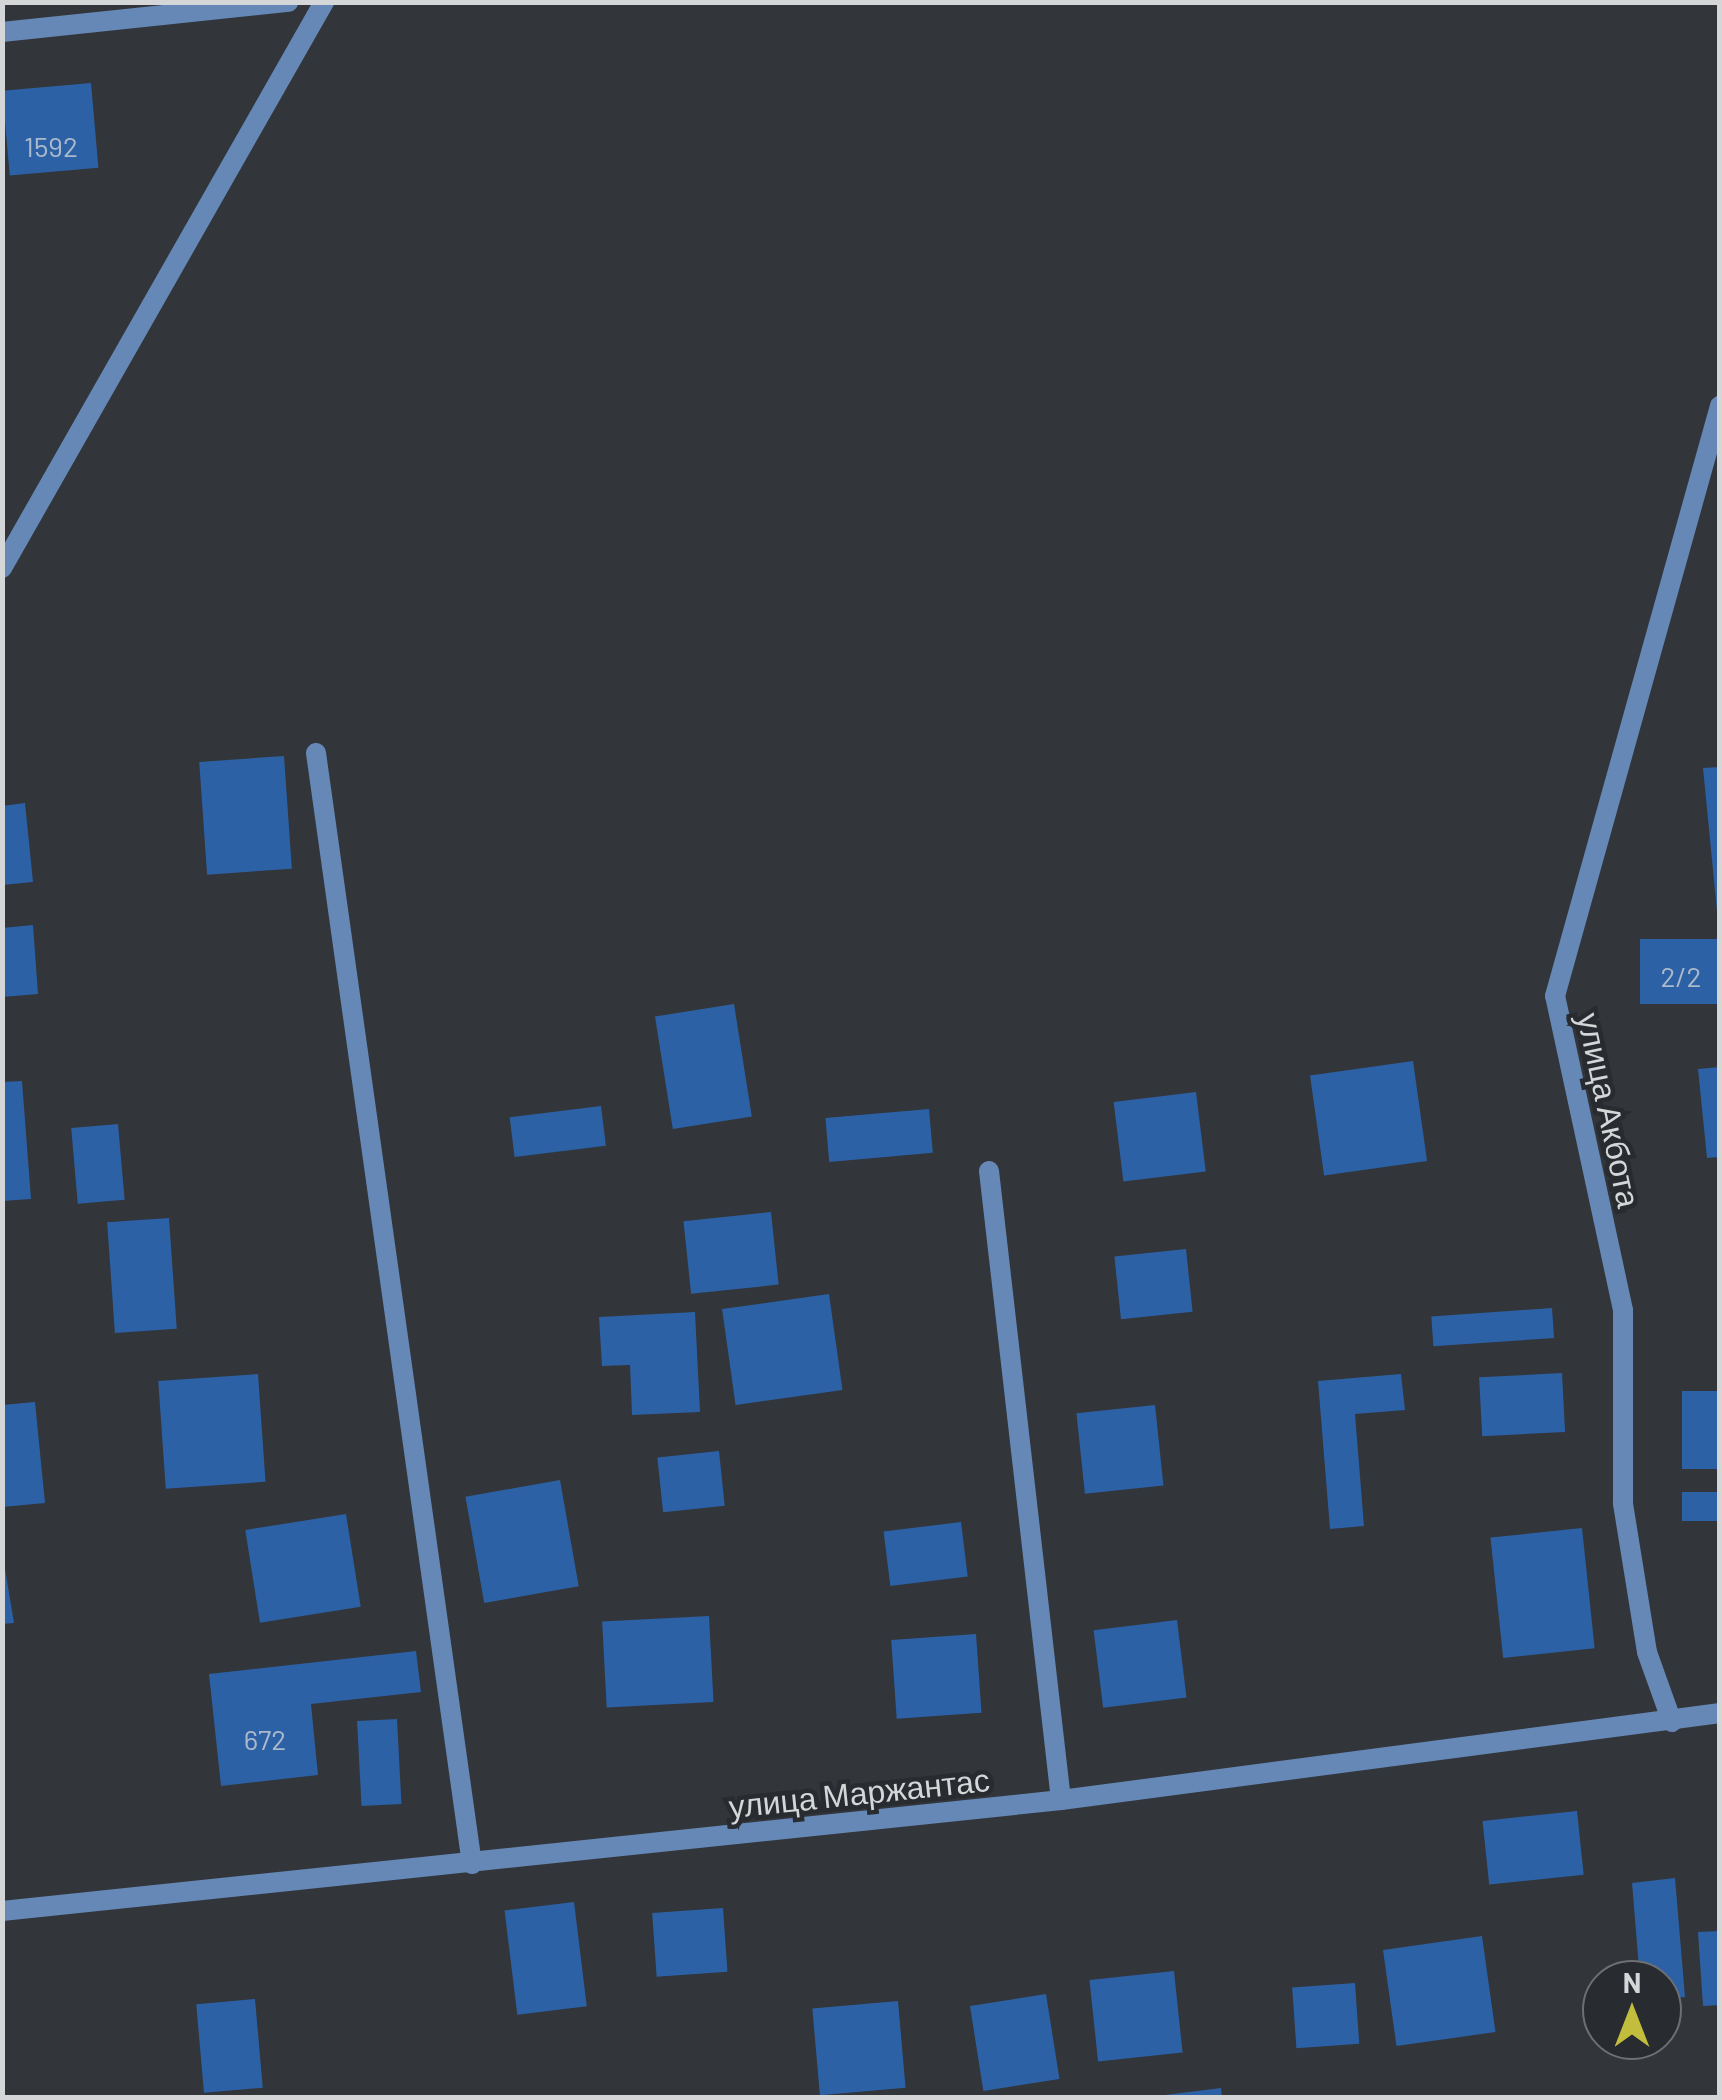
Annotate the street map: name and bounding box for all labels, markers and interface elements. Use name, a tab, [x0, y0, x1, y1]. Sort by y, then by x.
house number: 1592	[24, 129, 78, 163]
house number: 2/2	[1660, 959, 1702, 993]
street label: улица Акбота	[1571, 1009, 1649, 1211]
house number: 672	[244, 1722, 286, 1756]
street label: улица Маржантас	[727, 1759, 991, 1825]
north arrow	[1582, 1960, 1682, 2060]
text: N	[1623, 1965, 1641, 1999]

